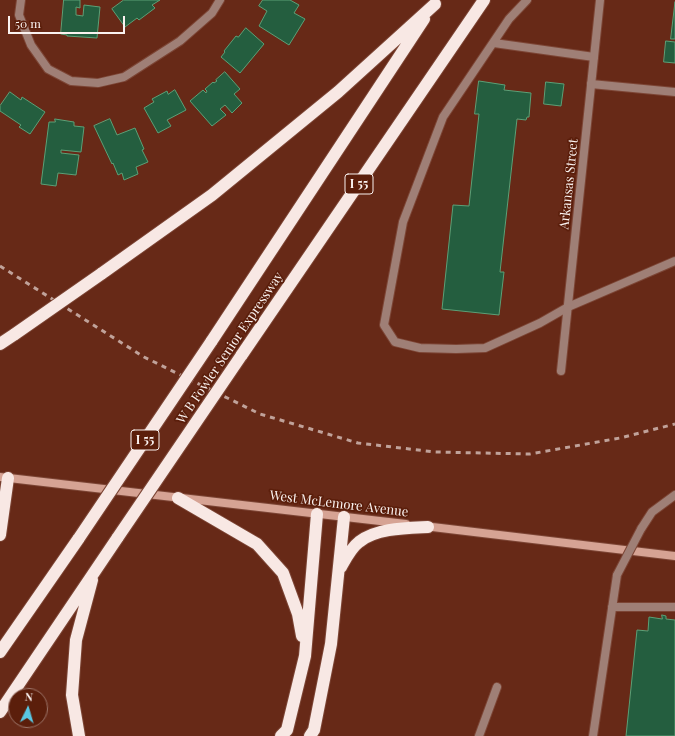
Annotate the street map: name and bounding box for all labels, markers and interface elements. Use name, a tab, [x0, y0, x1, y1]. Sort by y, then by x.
scale bar	[10, 8, 127, 34]
text: 50 m	[15, 15, 41, 31]
street label: Arkansas Street	[556, 138, 582, 230]
road number: I 55	[345, 174, 373, 194]
street label: W B Fowler Senior Expressway	[173, 269, 287, 427]
road number: I 55	[131, 430, 159, 450]
street label: West McLemore Avenue	[269, 488, 409, 520]
north arrow	[8, 688, 48, 728]
text: N	[24, 689, 34, 704]

